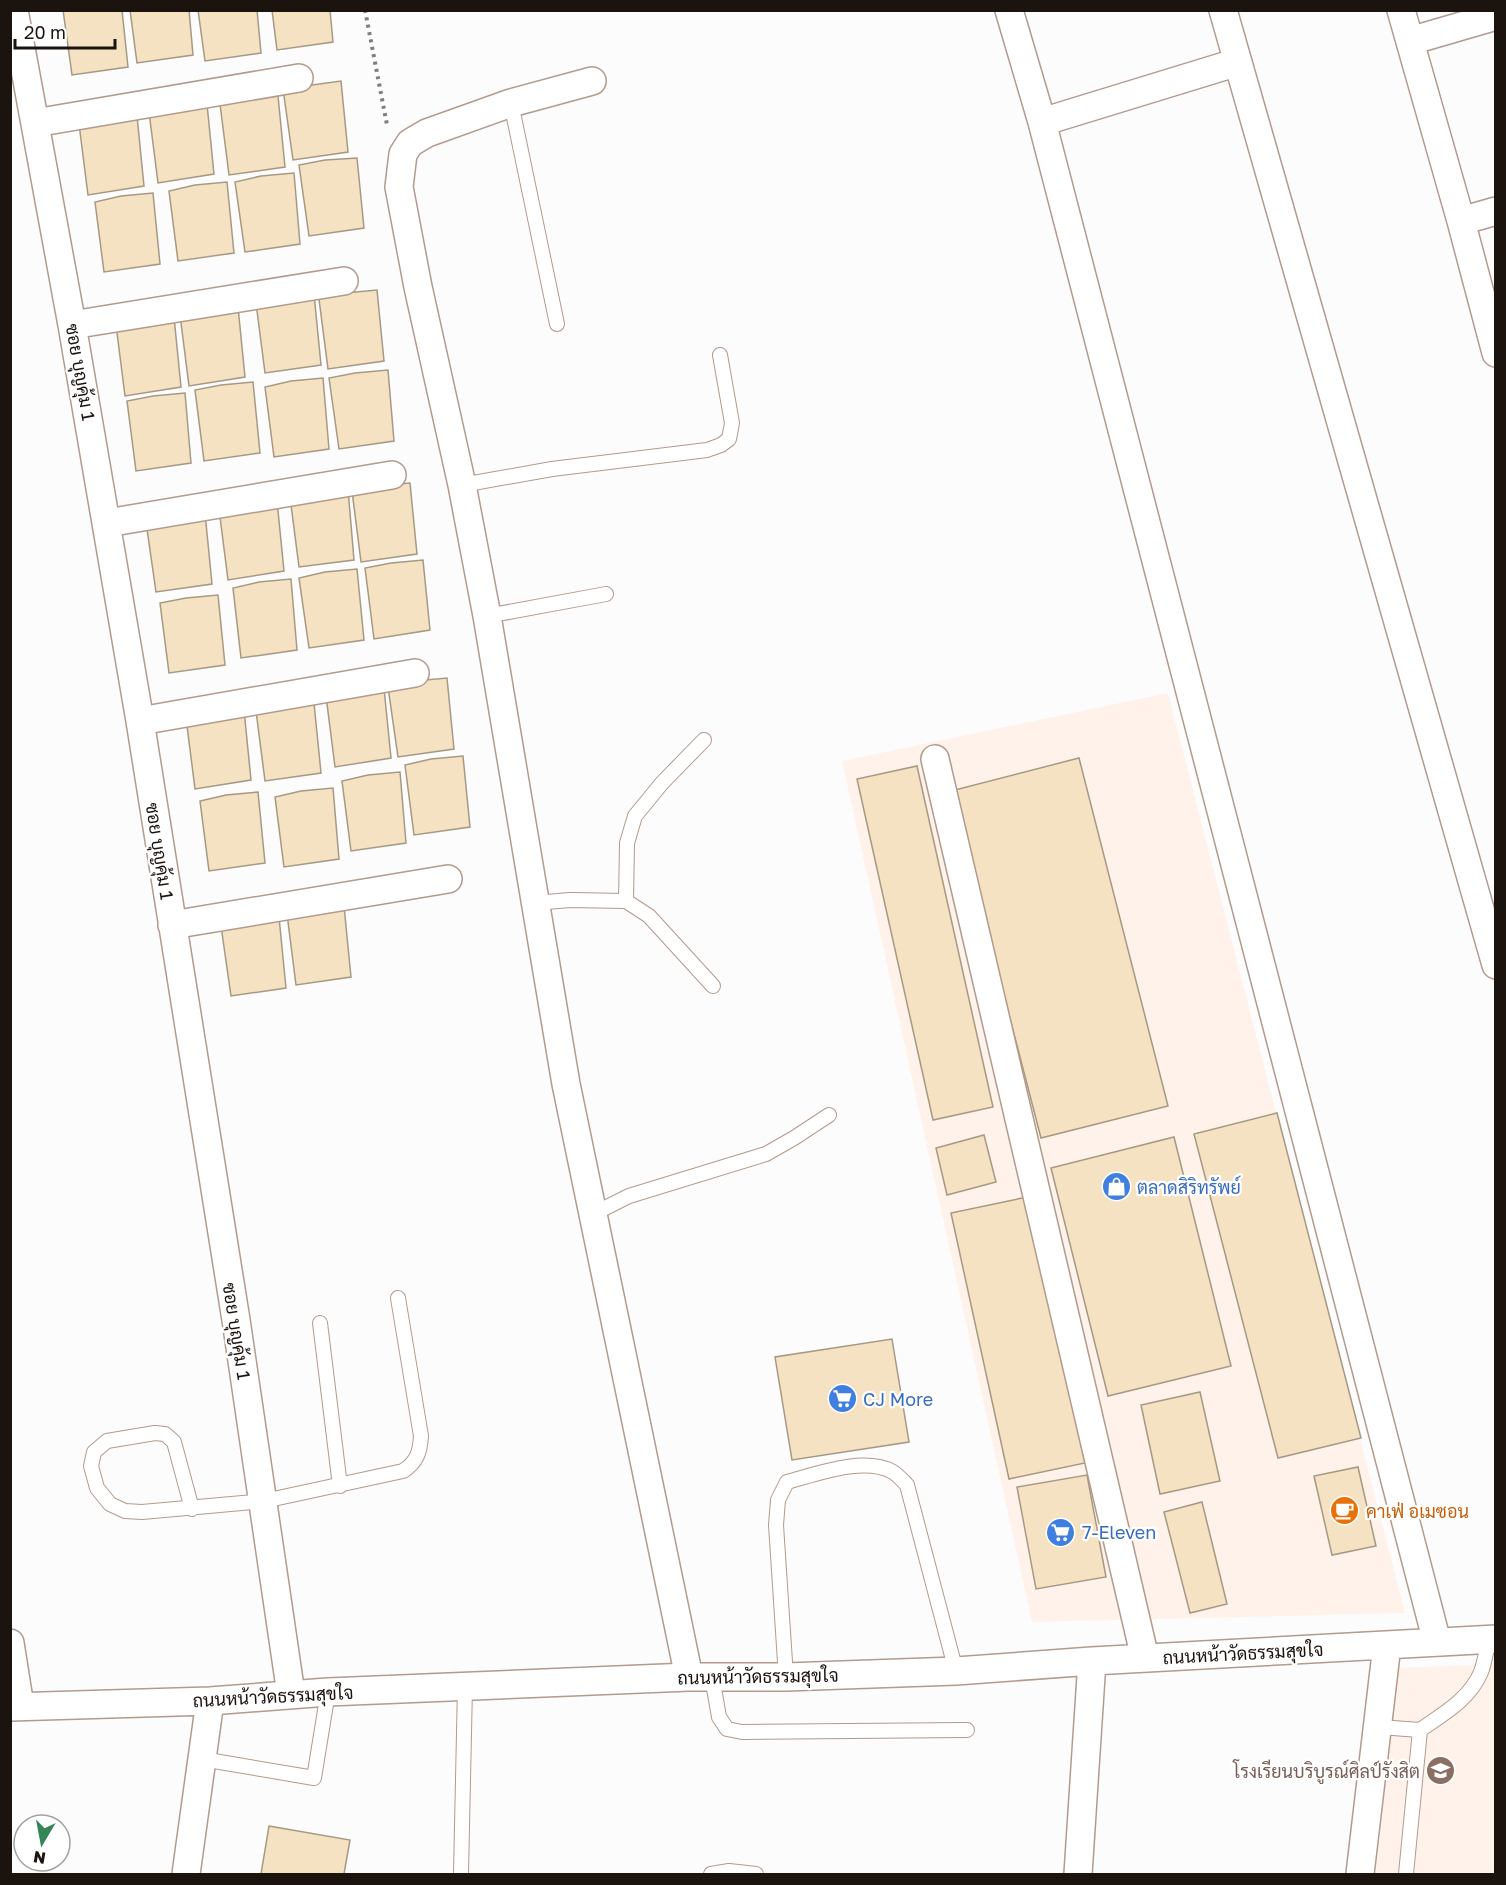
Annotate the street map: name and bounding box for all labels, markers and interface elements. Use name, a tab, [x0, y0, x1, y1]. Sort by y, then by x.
scale bar	[15, 12, 116, 50]
text: 20 m	[24, 21, 66, 43]
street label: ซอย บุญคุ้ม 1	[60, 322, 100, 423]
street label: ซอย บุญคุ้ม 1	[139, 801, 179, 902]
shop icon: ตลาดสิริทรัพย์	[1100, 1171, 1132, 1203]
place label: ตลาดสิริทรัพย์	[1137, 1175, 1241, 1198]
street label: ซอย บุญคุ้ม 1	[216, 1281, 256, 1382]
supermarket icon: CJ More	[826, 1383, 858, 1415]
place label: CJ More	[863, 1388, 933, 1410]
cafe icon: คาเฟ่ อเมซอน	[1329, 1495, 1361, 1527]
place label: คาเฟ่ อเมซอน	[1366, 1500, 1469, 1522]
supermarket icon: 7-Eleven	[1045, 1516, 1077, 1548]
place label: 7-Eleven	[1082, 1521, 1156, 1543]
street label: ถนนหน้าวัดธรรมสุขใจ	[1162, 1637, 1324, 1670]
street label: ถนนหน้าวัดธรรมสุขใจ	[677, 1663, 839, 1690]
street label: ถนนหน้าวัดธรรมสุขใจ	[192, 1680, 354, 1713]
school or university icon: โรงเรียนบริบูรณ์ศิลป์รังสิต	[1425, 1755, 1457, 1787]
place label: โรงเรียนบริบูรณ์ศิลป์รังสิต	[1232, 1759, 1420, 1785]
north arrow	[12, 1813, 72, 1873]
text: N	[32, 1847, 47, 1869]

